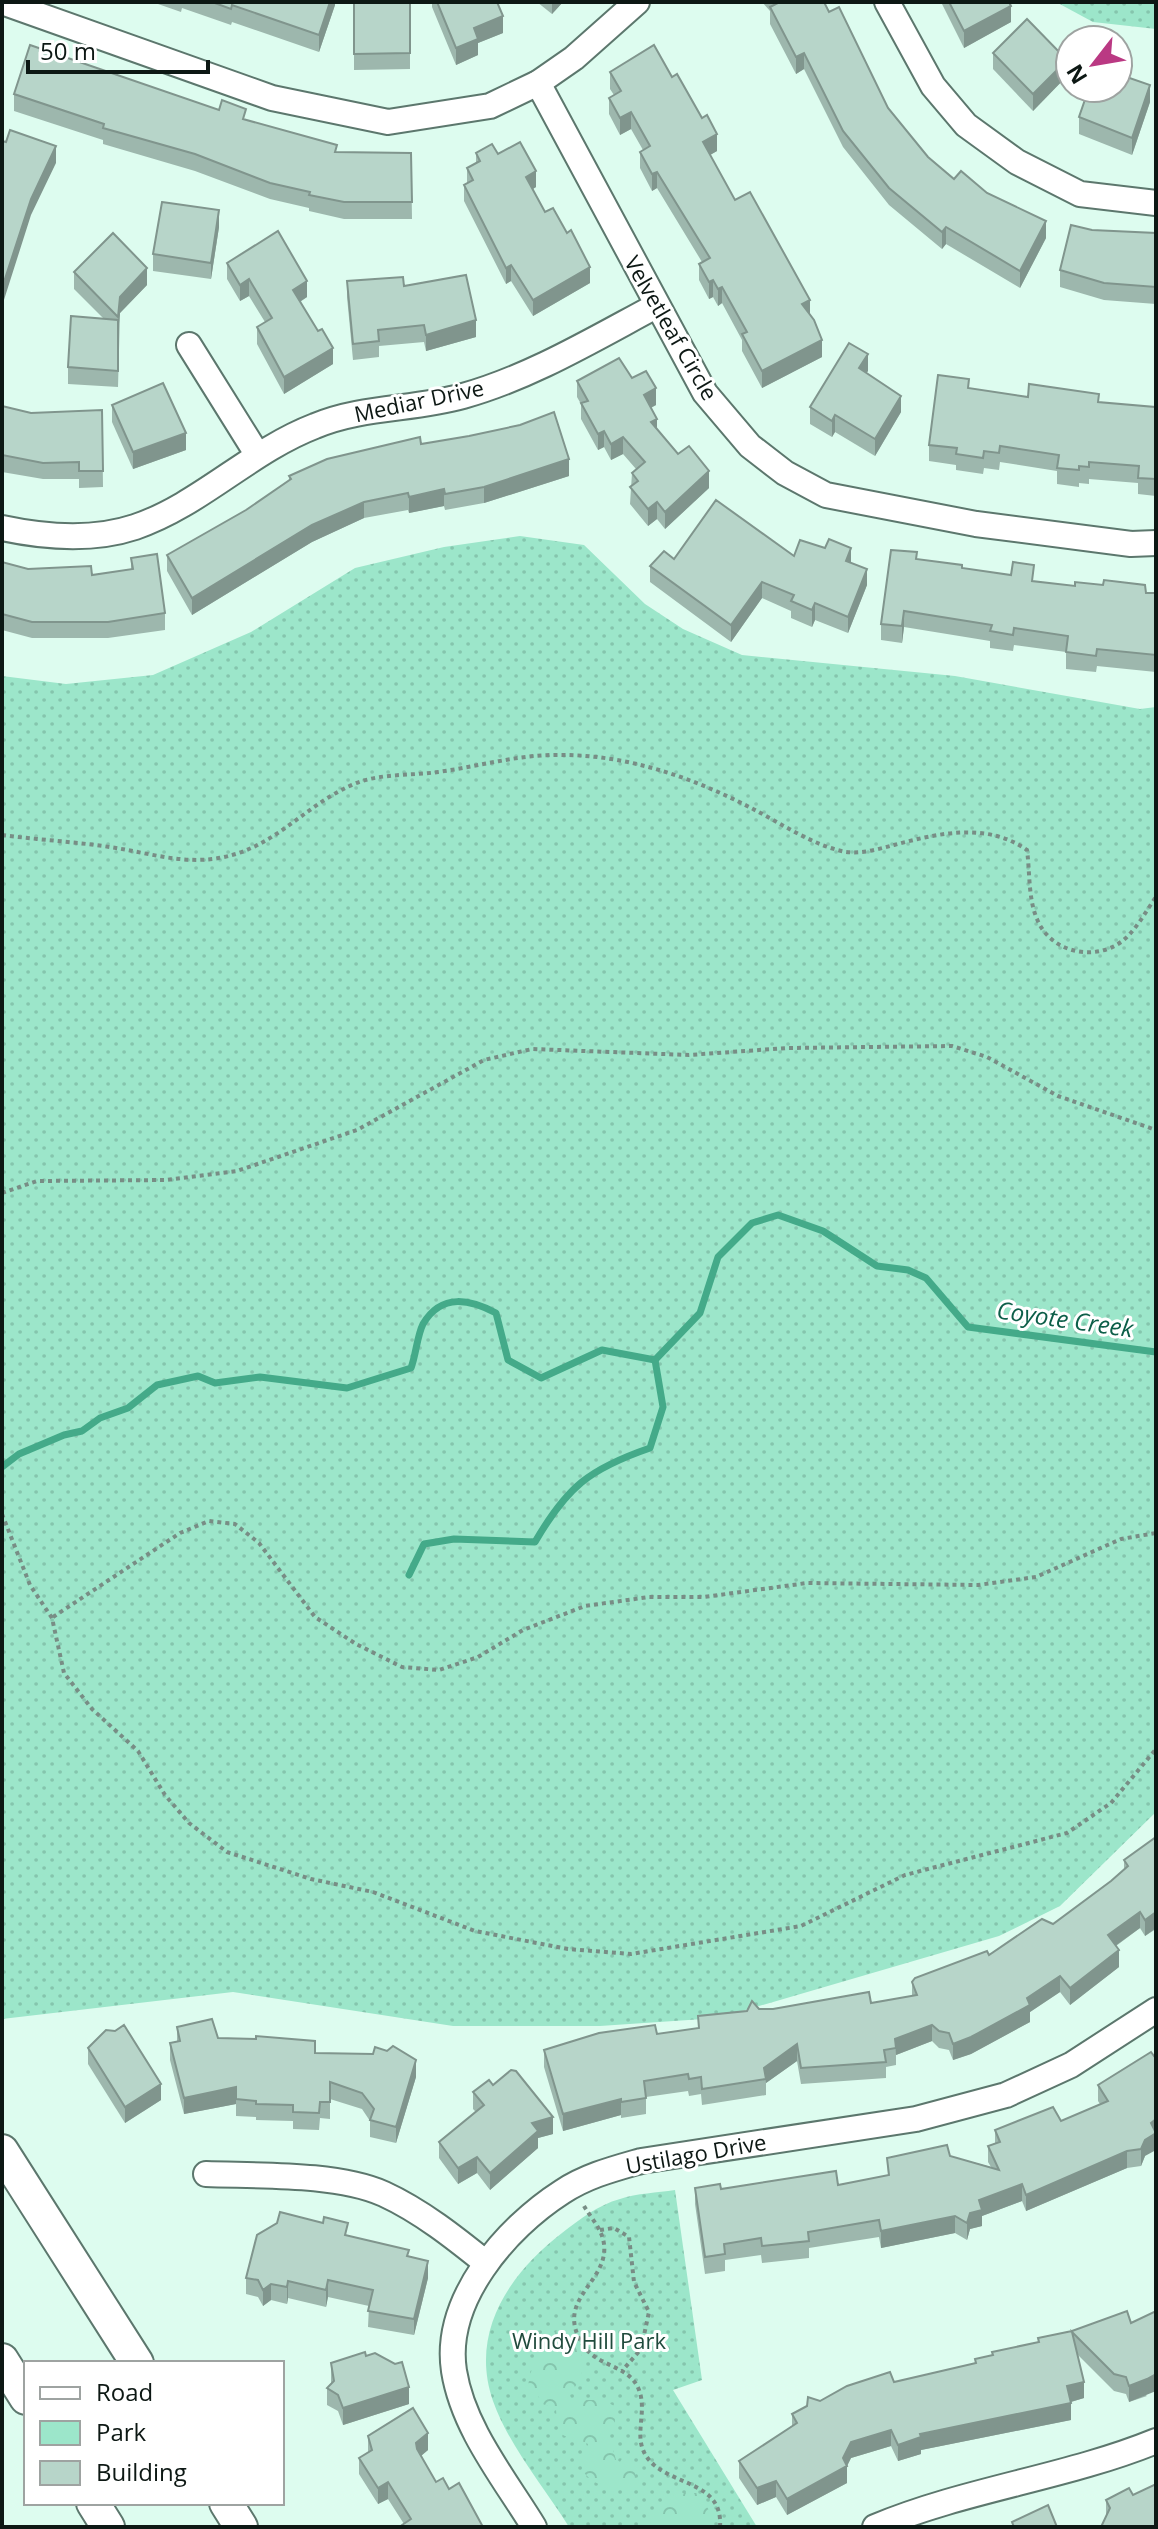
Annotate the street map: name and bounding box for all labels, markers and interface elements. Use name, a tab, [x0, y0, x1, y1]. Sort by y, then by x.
scale bar	[28, 24, 208, 74]
north arrow	[1054, 24, 1134, 104]
text: 50 m	[40, 34, 96, 67]
text: N	[1059, 59, 1093, 90]
street label: Velvetleaf Circle	[618, 250, 725, 405]
street label: Mediar Drive	[351, 372, 486, 428]
water label: Coyote Creek	[995, 1293, 1137, 1345]
street label: Ustilago Drive	[623, 2126, 769, 2180]
park label: Windy Hill Park	[512, 2325, 667, 2355]
legend	[24, 2361, 284, 2505]
text: Road	[96, 2375, 153, 2408]
text: Park	[96, 2415, 147, 2448]
text: Building	[96, 2455, 187, 2488]

